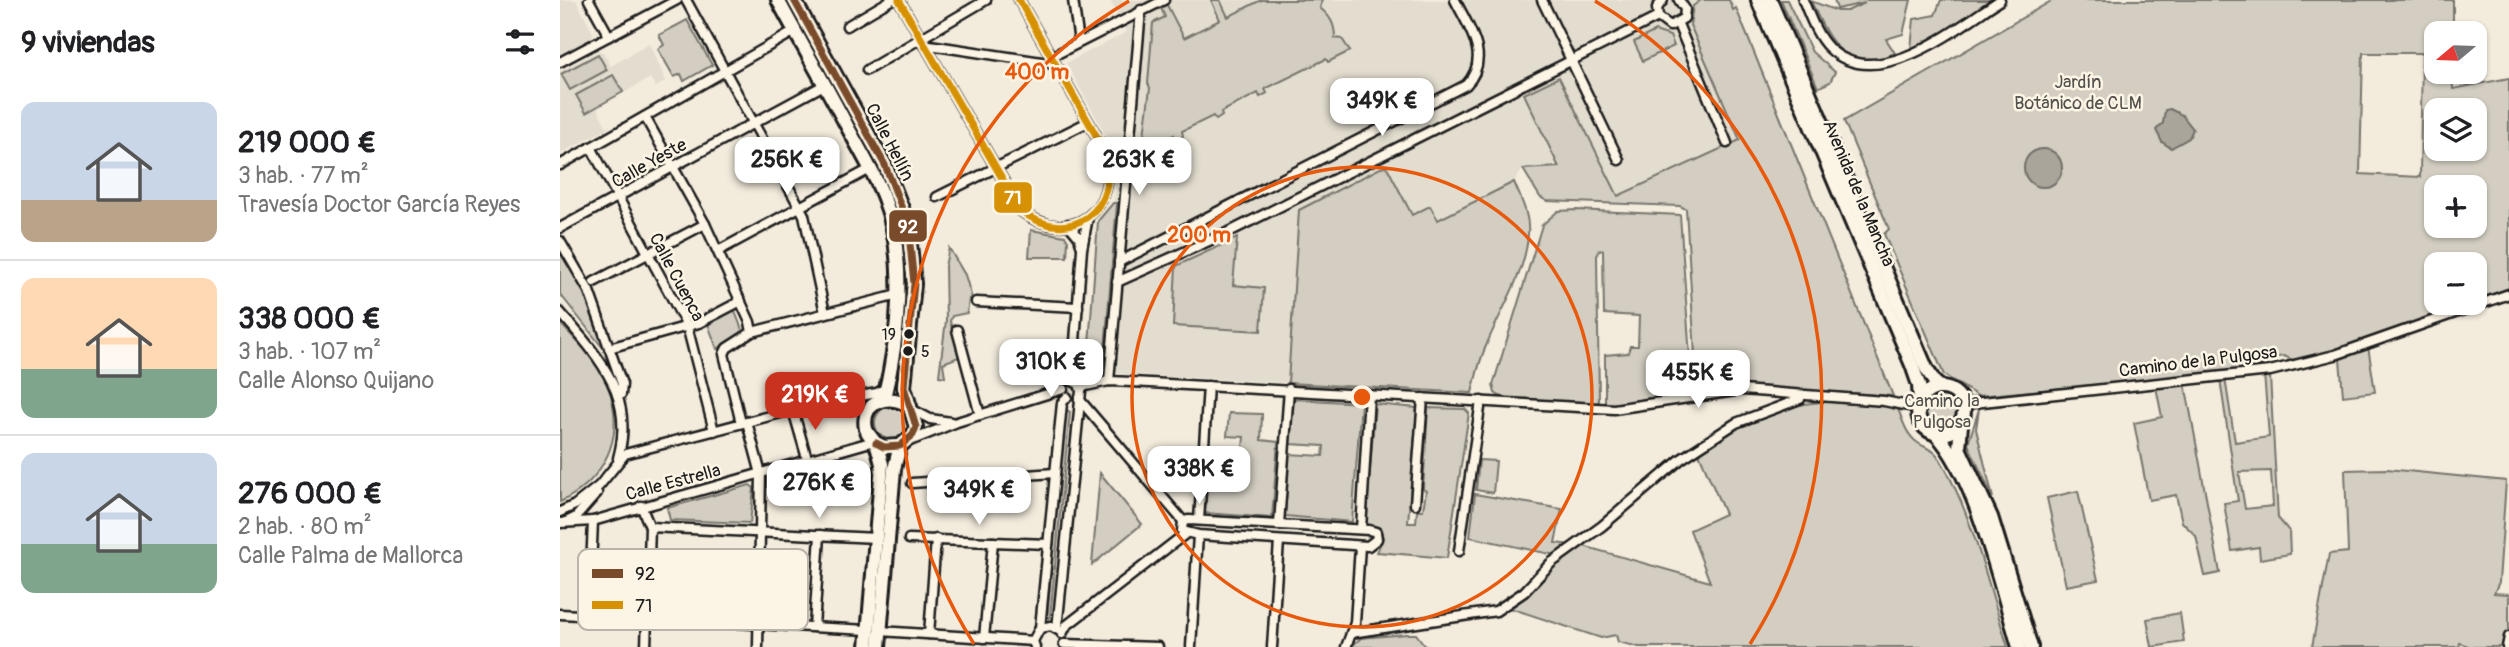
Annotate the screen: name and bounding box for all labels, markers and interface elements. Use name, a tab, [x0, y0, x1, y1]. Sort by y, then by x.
north arrow	[2424, 21, 2487, 84]
map controls	[2424, 21, 2487, 315]
icon: filters	[501, 23, 539, 61]
text: 9 viviendas	[21, 24, 155, 61]
text: 400 m	[1005, 59, 1069, 86]
park label: Jardín Botánico de CLM	[2014, 71, 2142, 115]
pin: 349K €	[1325, 78, 1439, 138]
text: 349K €	[1346, 86, 1418, 115]
button: layers	[2424, 98, 2487, 161]
street label: Calle Hellín	[860, 100, 919, 185]
street label: Avenida de la Mancha	[1817, 116, 1900, 270]
text: 219 000 €	[238, 124, 376, 161]
icon: home	[77, 130, 161, 214]
street label: Calle Yeste	[608, 133, 691, 193]
pin: 256K €	[730, 138, 844, 197]
pin: 263K €	[1082, 138, 1196, 197]
text: 256K €	[751, 145, 823, 174]
text: 263K €	[1102, 145, 1176, 174]
text: 3 hab. · 77 m²	[238, 161, 369, 190]
button: +	[2424, 175, 2487, 238]
line badge: 71	[993, 181, 1033, 214]
text: 71	[1004, 186, 1022, 210]
text: Travesía Doctor García Reyes	[238, 190, 520, 219]
line badge: 92	[888, 209, 928, 243]
text: 92	[898, 215, 919, 239]
text: 200 m	[1167, 222, 1231, 249]
street label: Calle Cuenca	[644, 229, 710, 326]
button: −	[2424, 252, 2487, 315]
text: 338 000 €	[238, 300, 381, 337]
icon: home	[77, 306, 161, 390]
place label: 19	[882, 325, 896, 345]
marker: 19	[902, 327, 916, 341]
text: 3 hab. · 107 m²	[238, 337, 381, 366]
pin: 310K €	[994, 340, 1108, 399]
street label: Camino de la Pulgosa	[2118, 340, 2279, 383]
place label: 5	[921, 342, 930, 362]
marker: 5	[901, 344, 915, 358]
text: 310K €	[1015, 347, 1087, 376]
pin: 455K €	[1641, 350, 1755, 410]
text: 455K €	[1662, 358, 1734, 387]
text: Calle Alonso Quijano	[238, 366, 434, 395]
pin: 219K €	[758, 372, 872, 432]
text: 219K €	[781, 380, 849, 409]
centre of rings	[1350, 385, 1374, 409]
park label: Camino la Pulgosa	[1904, 390, 1980, 434]
pin: 338K €	[1142, 447, 1256, 506]
text: 338K €	[1163, 454, 1235, 483]
street label: Calle Estrella	[623, 459, 723, 506]
pin: 276K €	[762, 461, 876, 520]
text: 276K €	[783, 468, 855, 497]
pin: 349K €	[922, 468, 1036, 527]
text: 276 000 €	[238, 475, 382, 512]
text: 349K €	[943, 475, 1015, 504]
icon: home	[77, 481, 161, 565]
text: 2 hab. · 80 m²	[238, 512, 372, 541]
text: Calle Palma de Mallorca	[238, 541, 463, 570]
legend	[578, 549, 808, 630]
text: 92	[635, 562, 655, 586]
text: 71	[635, 594, 652, 618]

